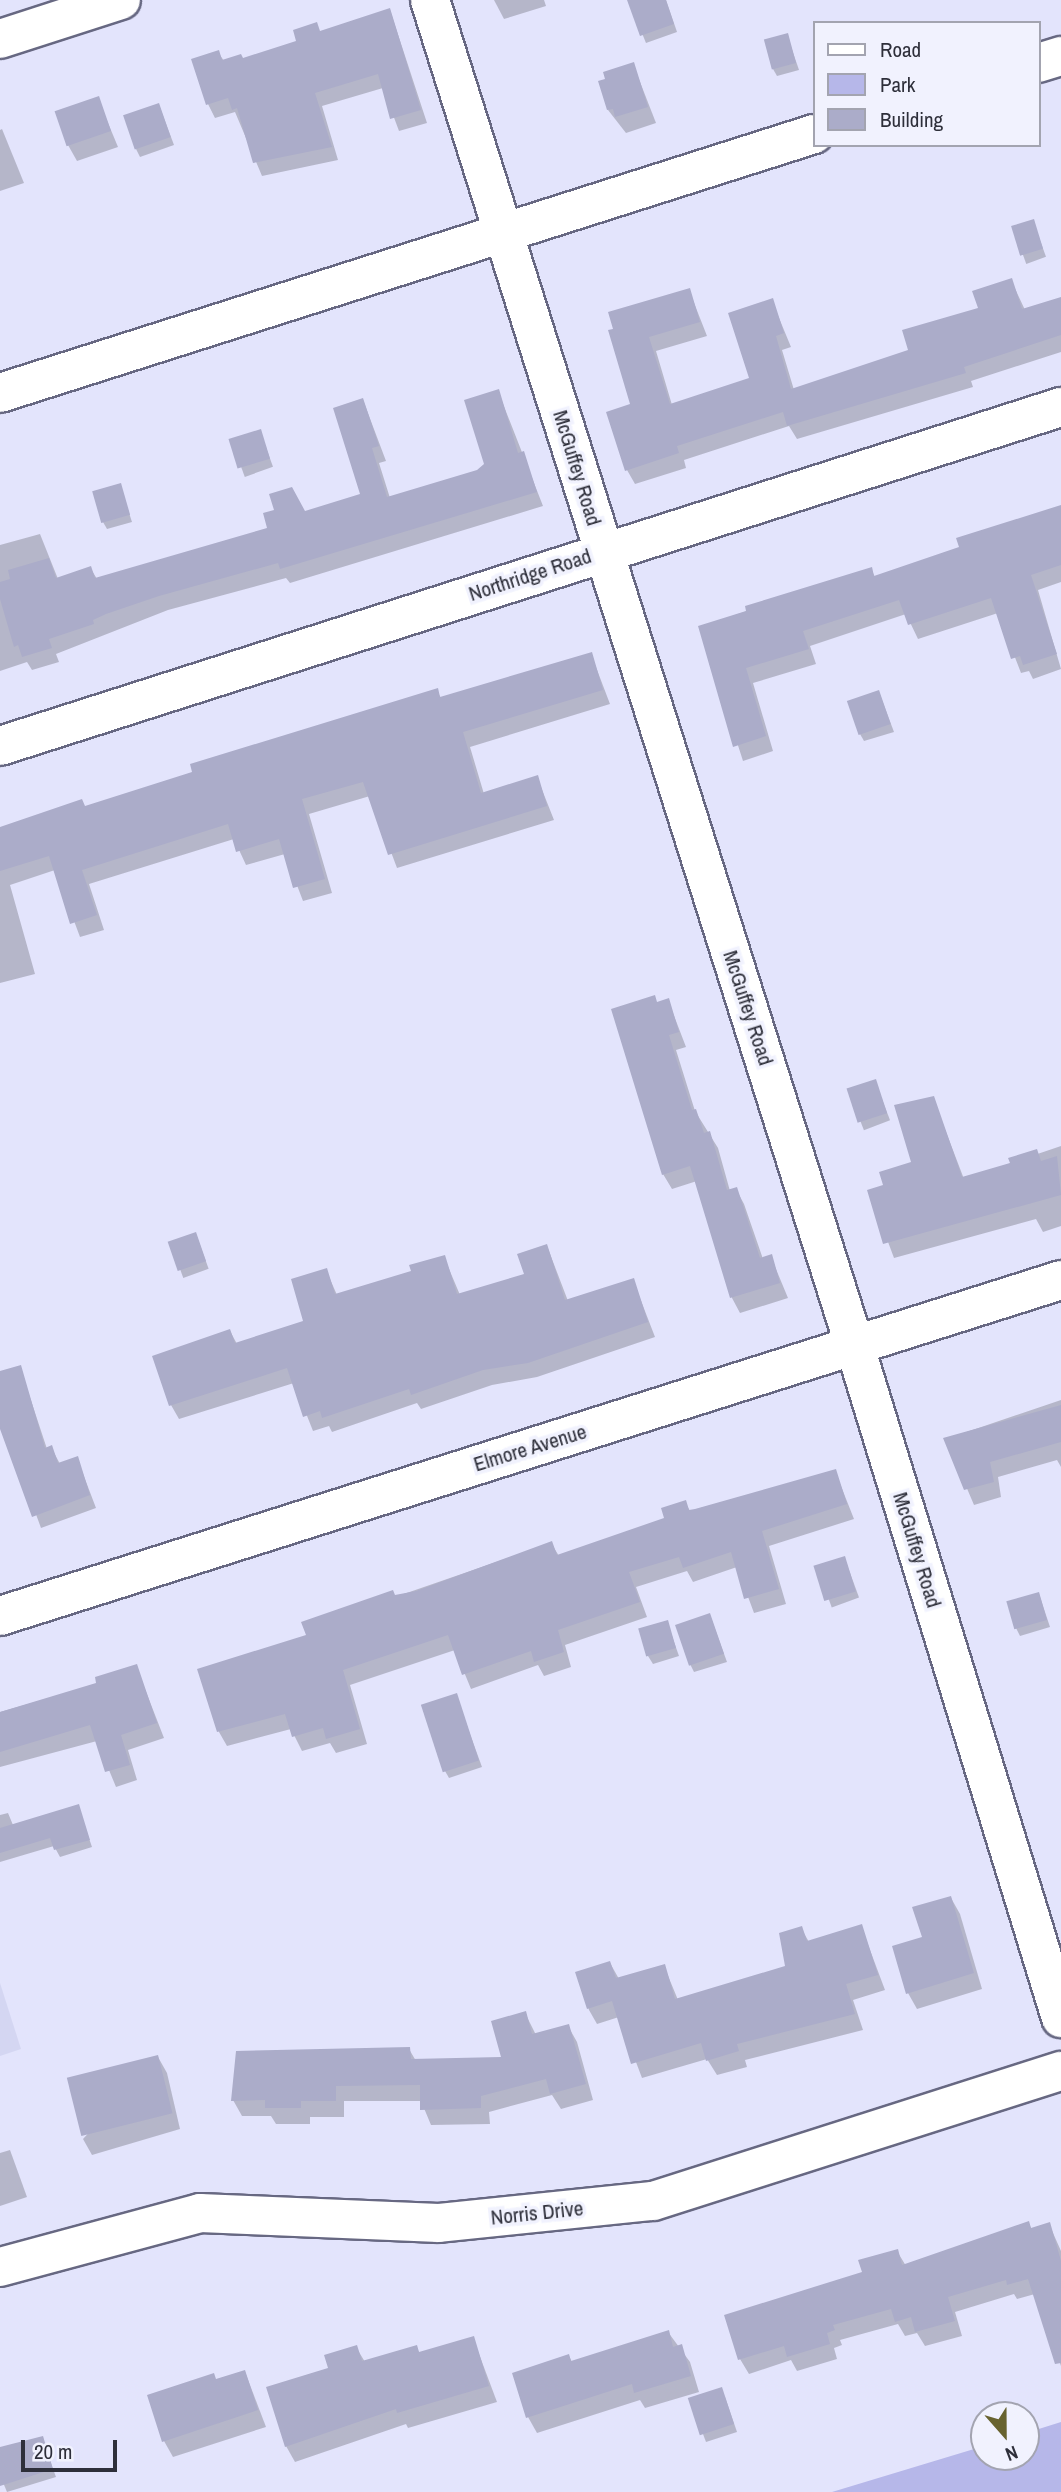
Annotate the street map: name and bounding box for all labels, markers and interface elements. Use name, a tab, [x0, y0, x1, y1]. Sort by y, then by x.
legend	[813, 21, 1040, 147]
text: Road	[880, 35, 921, 64]
text: Park	[880, 70, 915, 99]
text: Building	[880, 105, 943, 134]
street label: McGuffey Road	[548, 407, 606, 529]
street label: Northridge Road	[466, 543, 594, 607]
street label: McGuffey Road	[718, 947, 778, 1069]
street label: Elmore Avenue	[470, 1419, 590, 1477]
street label: McGuffey Road	[888, 1489, 946, 1611]
street label: Norris Drive	[490, 2196, 584, 2230]
north arrow	[970, 2401, 1040, 2471]
scale bar	[24, 2426, 121, 2470]
text: 20 m	[34, 2437, 72, 2466]
text: N	[1002, 2440, 1022, 2468]

